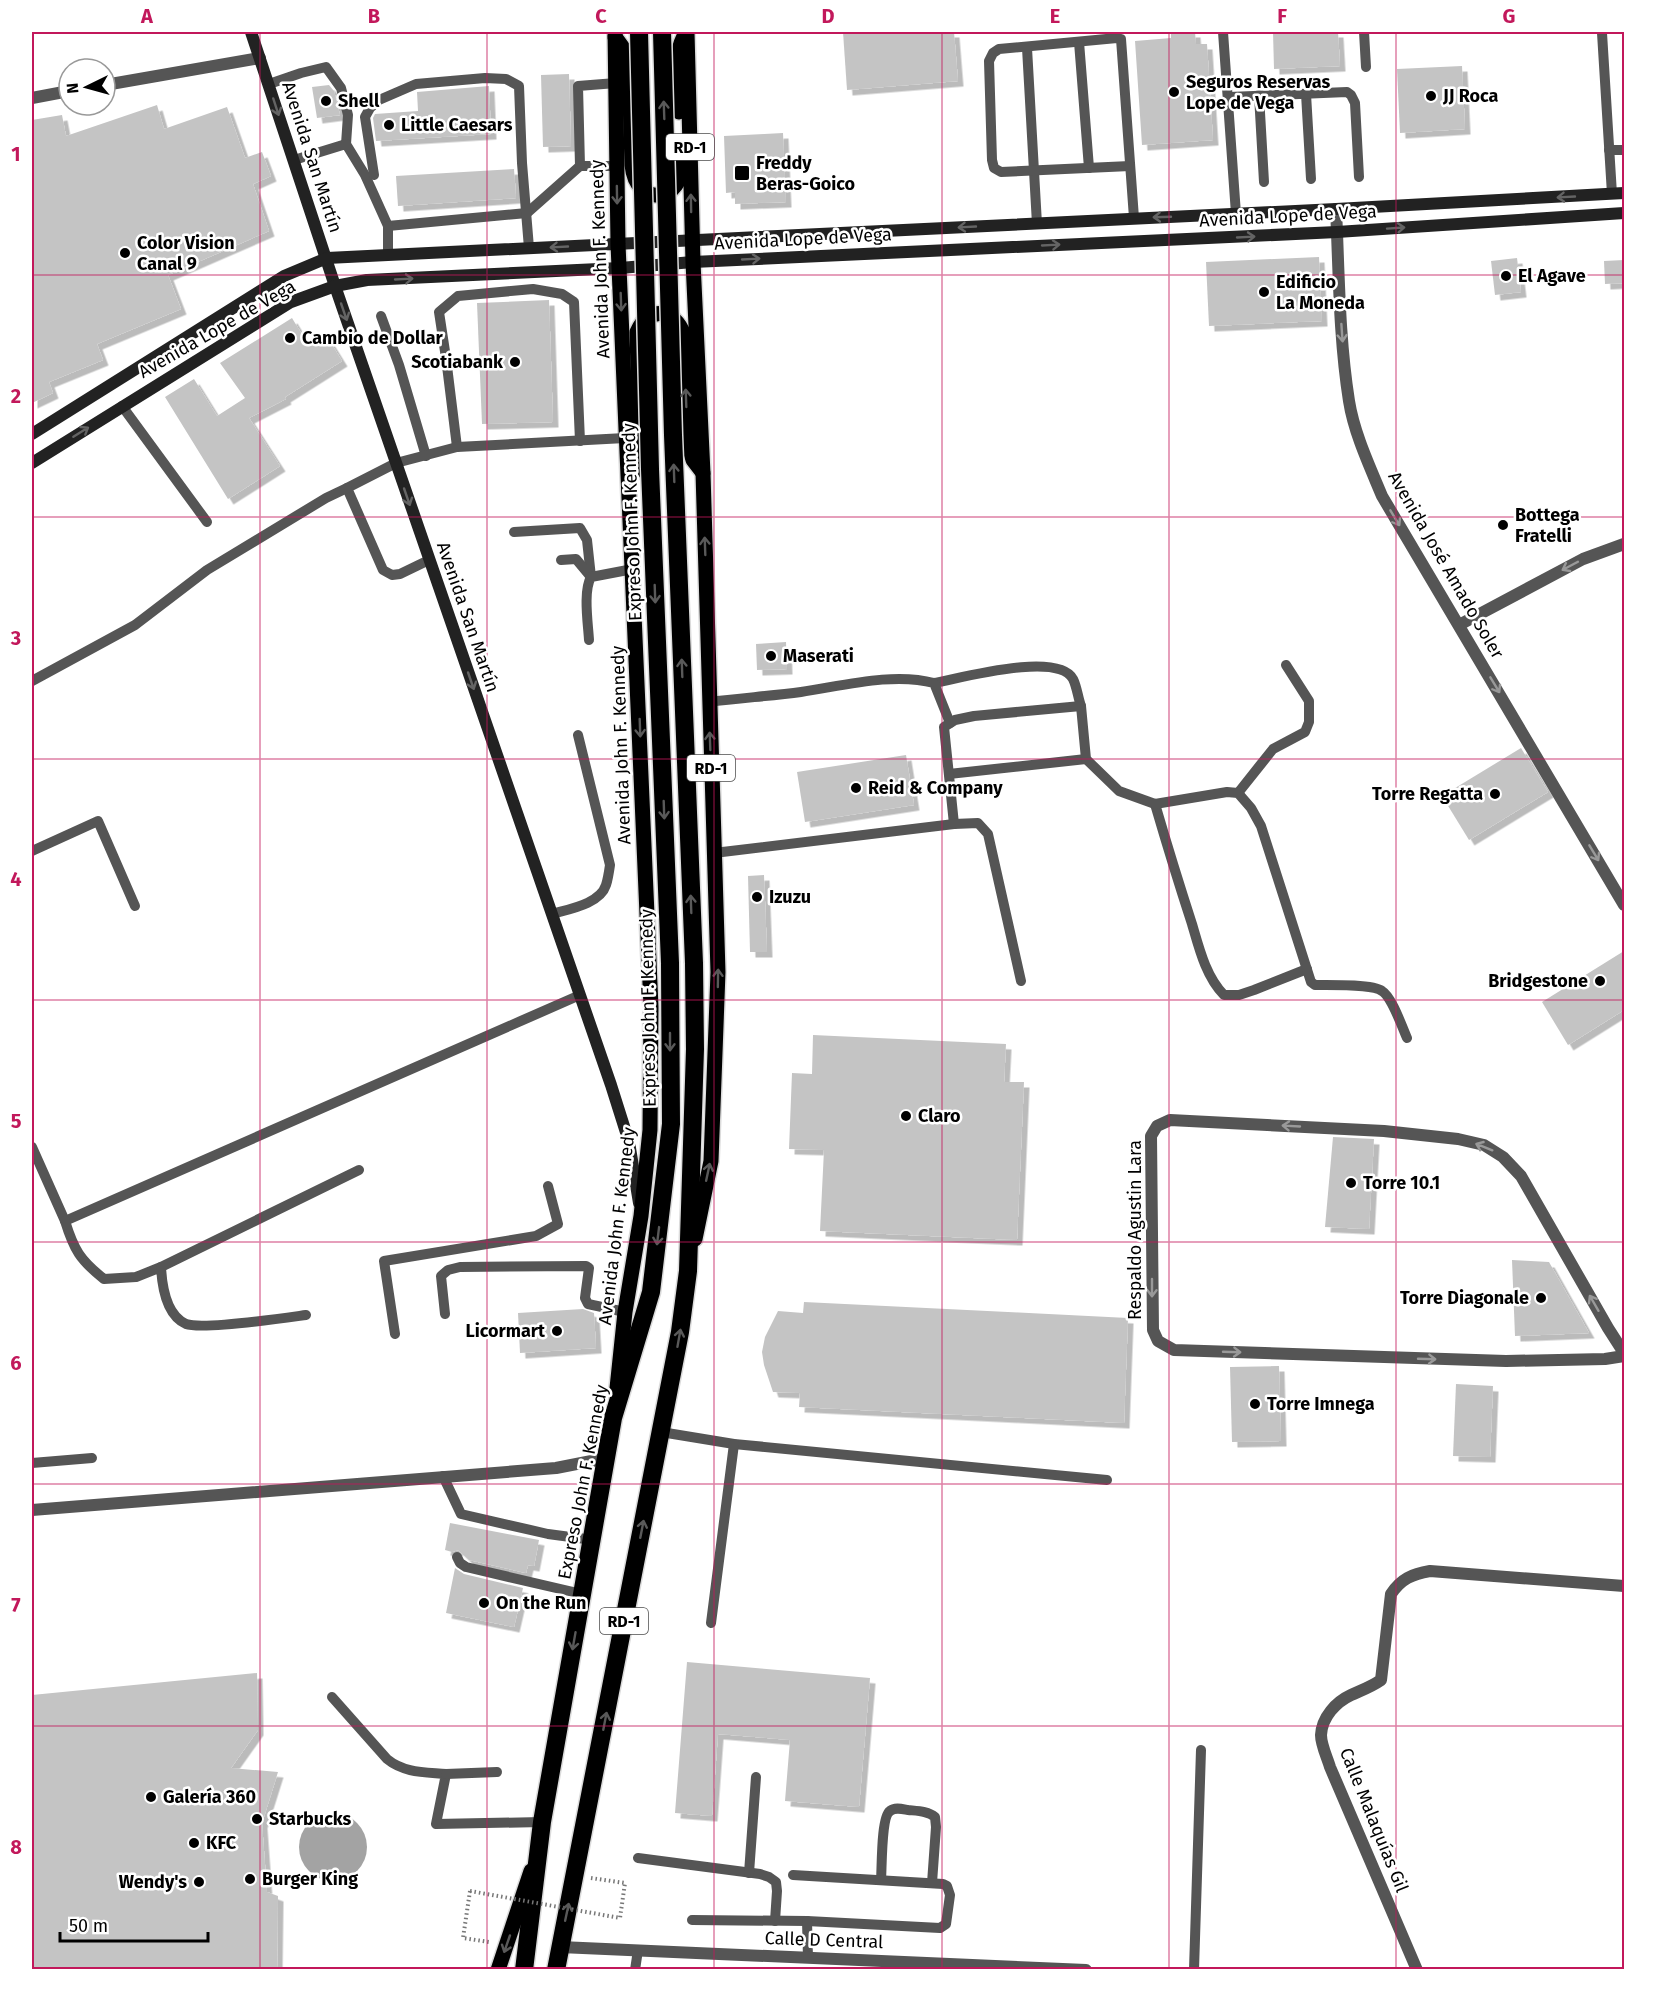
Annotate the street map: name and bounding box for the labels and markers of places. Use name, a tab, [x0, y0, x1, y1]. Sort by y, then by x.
place label: Seguros Reservas Lope de Vega	[1186, 71, 1331, 114]
marker: Seguros Reservas Lope de Vega	[1167, 85, 1181, 99]
place label: JJ Roca	[1442, 85, 1498, 107]
marker: JJ Roca	[1424, 89, 1438, 103]
place label: Shell	[338, 90, 380, 112]
marker: Shell	[319, 94, 333, 108]
place label: Little Caesars	[401, 114, 513, 136]
marker: Little Caesars	[382, 118, 396, 132]
place label: Freddy Beras-Goico	[756, 152, 855, 195]
marker: Freddy Beras-Goico	[733, 164, 751, 182]
place label: Color Vision Canal 9	[137, 232, 235, 275]
marker: Color Vision Canal 9	[118, 246, 132, 260]
place label: El Agave	[1518, 265, 1586, 287]
marker: El Agave	[1499, 269, 1513, 283]
place label: Edificio La Moneda	[1276, 271, 1365, 314]
marker: Edificio La Moneda	[1257, 285, 1271, 299]
place label: Cambio de Dollar	[302, 327, 444, 349]
marker: Cambio de Dollar	[283, 331, 297, 345]
place label: Scotiabank	[411, 351, 504, 373]
marker: Scotiabank	[508, 355, 522, 369]
place label: Bottega Fratelli	[1515, 504, 1580, 547]
marker: Bottega Fratelli	[1496, 518, 1510, 532]
place label: Maserati	[783, 645, 854, 667]
marker: Maserati	[764, 649, 778, 663]
place label: Reid & Company	[868, 777, 1003, 799]
marker: Reid & Company	[849, 781, 863, 795]
place label: Torre Regatta	[1372, 783, 1483, 805]
marker: Torre Regatta	[1488, 787, 1502, 801]
place label: Izuzu	[769, 886, 811, 908]
marker: Izuzu	[750, 890, 764, 904]
place label: Bridgestone	[1488, 970, 1588, 992]
marker: Bridgestone	[1593, 974, 1607, 988]
place label: Claro	[918, 1105, 960, 1127]
marker: Claro	[899, 1109, 913, 1123]
place label: Torre 10.1	[1363, 1172, 1440, 1194]
marker: Torre 10.1	[1344, 1176, 1358, 1190]
place label: Torre Diagonale	[1400, 1287, 1529, 1309]
marker: Torre Diagonale	[1534, 1291, 1548, 1305]
place label: Licormart	[465, 1320, 546, 1342]
marker: Licormart	[550, 1324, 564, 1338]
place label: Torre Imnega	[1267, 1393, 1375, 1415]
marker: Torre Imnega	[1248, 1397, 1262, 1411]
place label: On the Run	[496, 1592, 586, 1614]
marker: On the Run	[477, 1596, 491, 1610]
place label: Galería 360	[163, 1786, 256, 1808]
marker: Galería 360	[144, 1790, 158, 1804]
place label: Starbucks	[269, 1808, 352, 1830]
marker: Starbucks	[250, 1812, 264, 1826]
place label: KFC	[206, 1832, 237, 1854]
marker: KFC	[187, 1836, 201, 1850]
place label: Burger King	[262, 1868, 358, 1890]
place label: Wendy's	[119, 1871, 187, 1893]
marker: Burger King	[243, 1872, 257, 1886]
marker: Wendy's	[192, 1875, 206, 1889]

